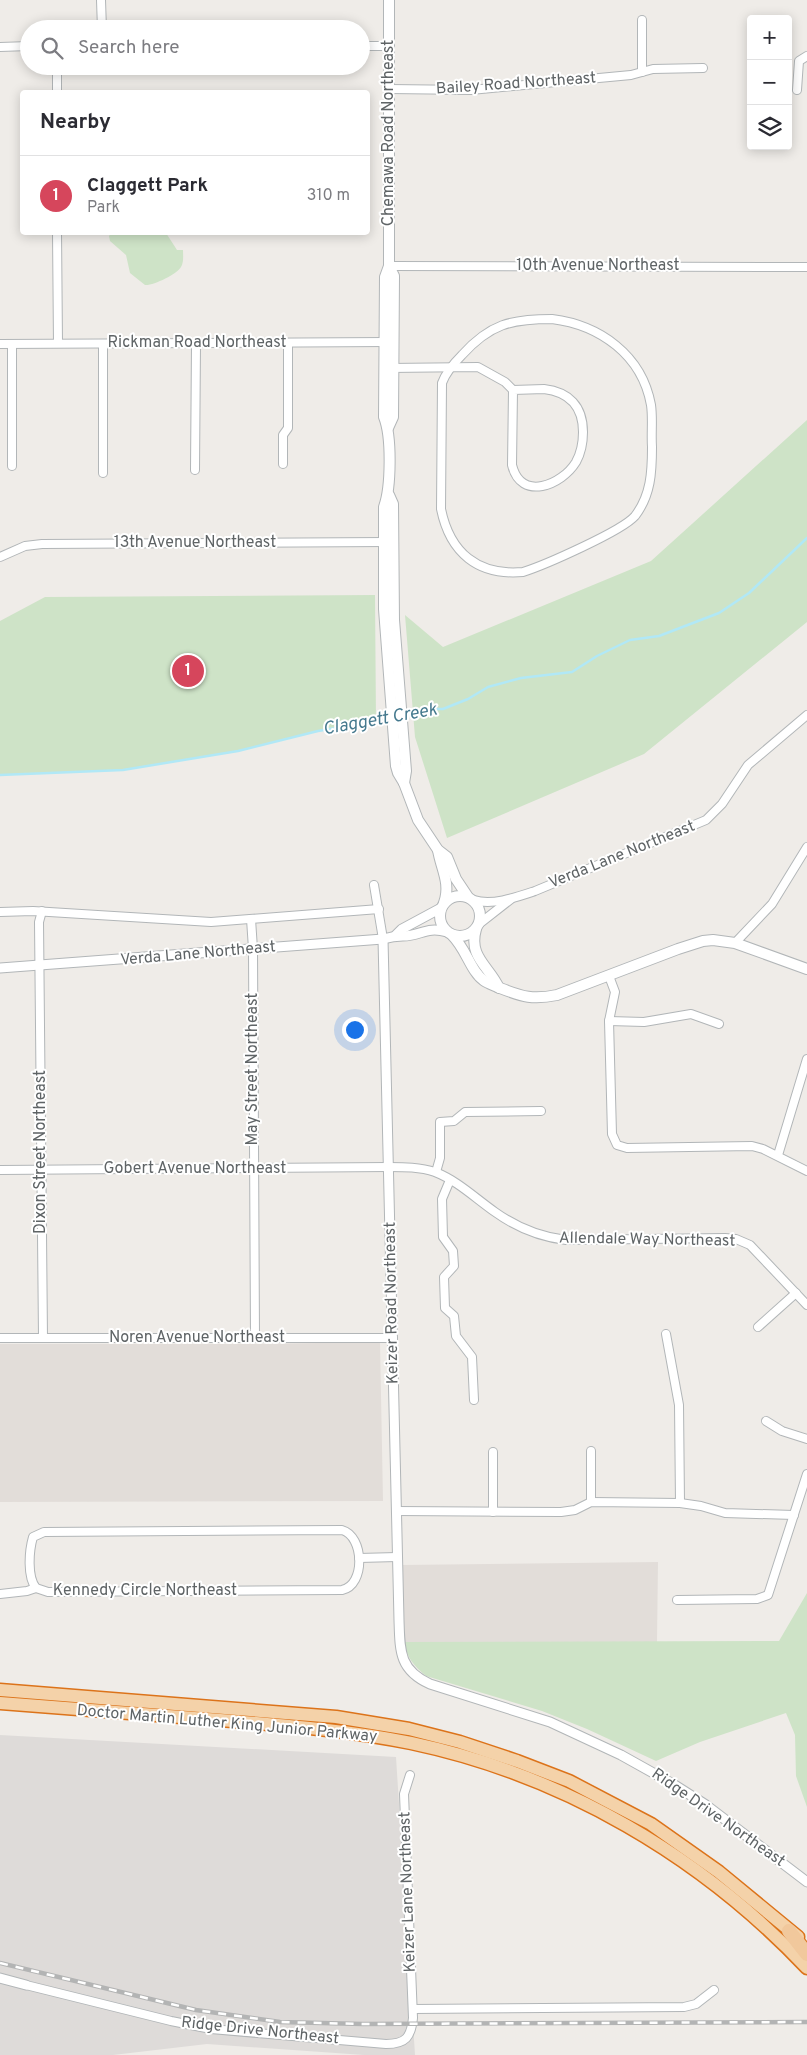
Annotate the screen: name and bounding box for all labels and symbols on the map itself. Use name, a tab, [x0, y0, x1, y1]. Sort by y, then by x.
street label: Chemawa Road Northeast	[379, 40, 399, 226]
street label: Bailey Road Northeast	[435, 68, 597, 100]
street label: 10th Avenue Northeast	[516, 256, 680, 276]
street label: Rickman Road Northeast	[107, 333, 287, 353]
street label: 13th Avenue Northeast	[114, 533, 276, 553]
pin: 1	[172, 652, 204, 690]
water label: Claggett Creek	[321, 698, 440, 741]
street label: Verda Lane Northeast	[546, 817, 698, 893]
street label: Verda Lane Northeast	[120, 937, 276, 971]
street label: May Street Northeast	[243, 993, 263, 1145]
your location	[342, 1017, 368, 1043]
street label: Dixon Street Northeast	[31, 1070, 51, 1234]
street label: Gobert Avenue Northeast	[104, 1159, 286, 1179]
street label: Keizer Road Northeast	[381, 1222, 403, 1384]
street label: Allendale Way Northeast	[559, 1228, 735, 1252]
street label: Noren Avenue Northeast	[109, 1328, 285, 1348]
street label: Kennedy Circle Northeast	[53, 1581, 237, 1601]
street label: Doctor Martin Luther King Junior Parkway	[76, 1701, 378, 1747]
street label: Ridge Drive Northeast	[647, 1764, 789, 1872]
street label: Keizer Lane Northeast	[395, 1811, 421, 1973]
street label: Ridge Drive Northeast	[180, 2013, 340, 2049]

